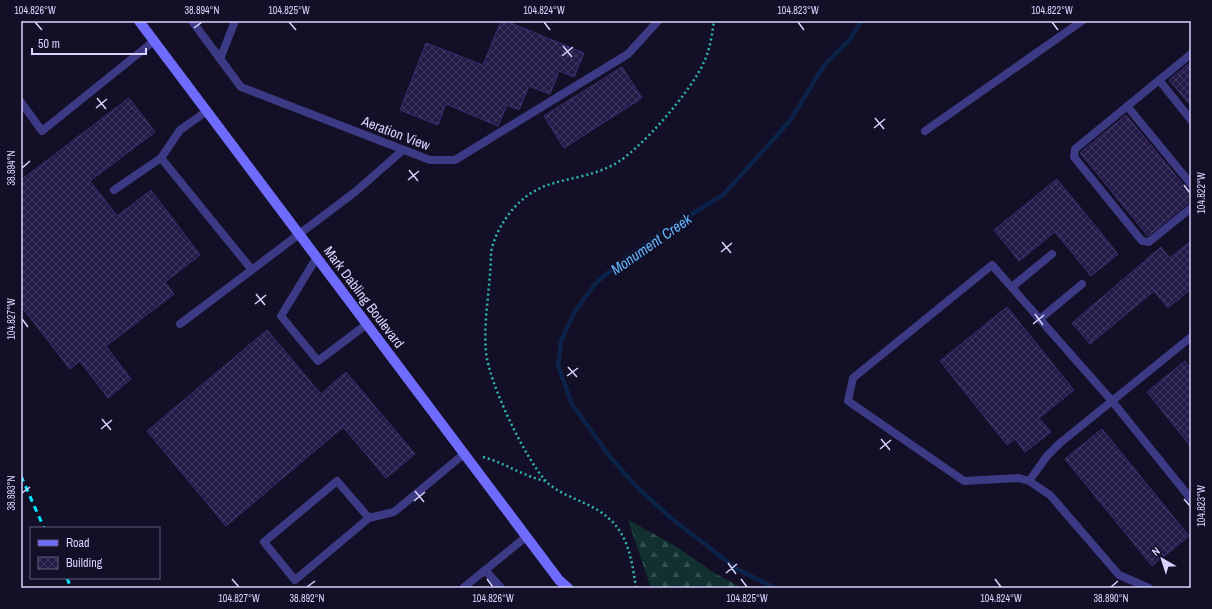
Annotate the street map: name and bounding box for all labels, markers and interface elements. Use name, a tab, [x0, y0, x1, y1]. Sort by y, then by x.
text: 104.826°W	[14, 4, 56, 17]
text: 38.894°N	[185, 4, 220, 17]
text: 104.825°W	[268, 4, 310, 17]
text: 104.824°W	[523, 4, 565, 17]
text: 104.823°W	[777, 4, 819, 17]
text: 104.822°W	[1031, 4, 1073, 17]
scale bar	[32, 30, 146, 56]
text: 50 m	[38, 36, 60, 52]
street label: Aeration View	[358, 111, 433, 155]
text: 38.894°N	[5, 150, 18, 186]
text: 104.822°W	[1195, 172, 1208, 214]
water label: Monument Creek	[606, 208, 696, 280]
street label: Mark Dabling Boulevard	[320, 242, 408, 352]
text: 104.827°W	[5, 298, 18, 340]
text: 38.893°N	[5, 475, 18, 511]
text: 104.823°W	[1195, 485, 1208, 527]
legend	[30, 527, 160, 579]
text: Road	[66, 535, 90, 551]
north arrow	[1142, 539, 1182, 579]
text: N	[1149, 544, 1163, 559]
text: Building	[66, 555, 103, 571]
text: 104.827°W	[218, 592, 260, 605]
text: 38.892°N	[290, 592, 325, 605]
text: 104.826°W	[472, 592, 514, 605]
text: 104.825°W	[726, 592, 768, 605]
text: 104.824°W	[980, 592, 1022, 605]
text: 38.890°N	[1094, 592, 1129, 605]

